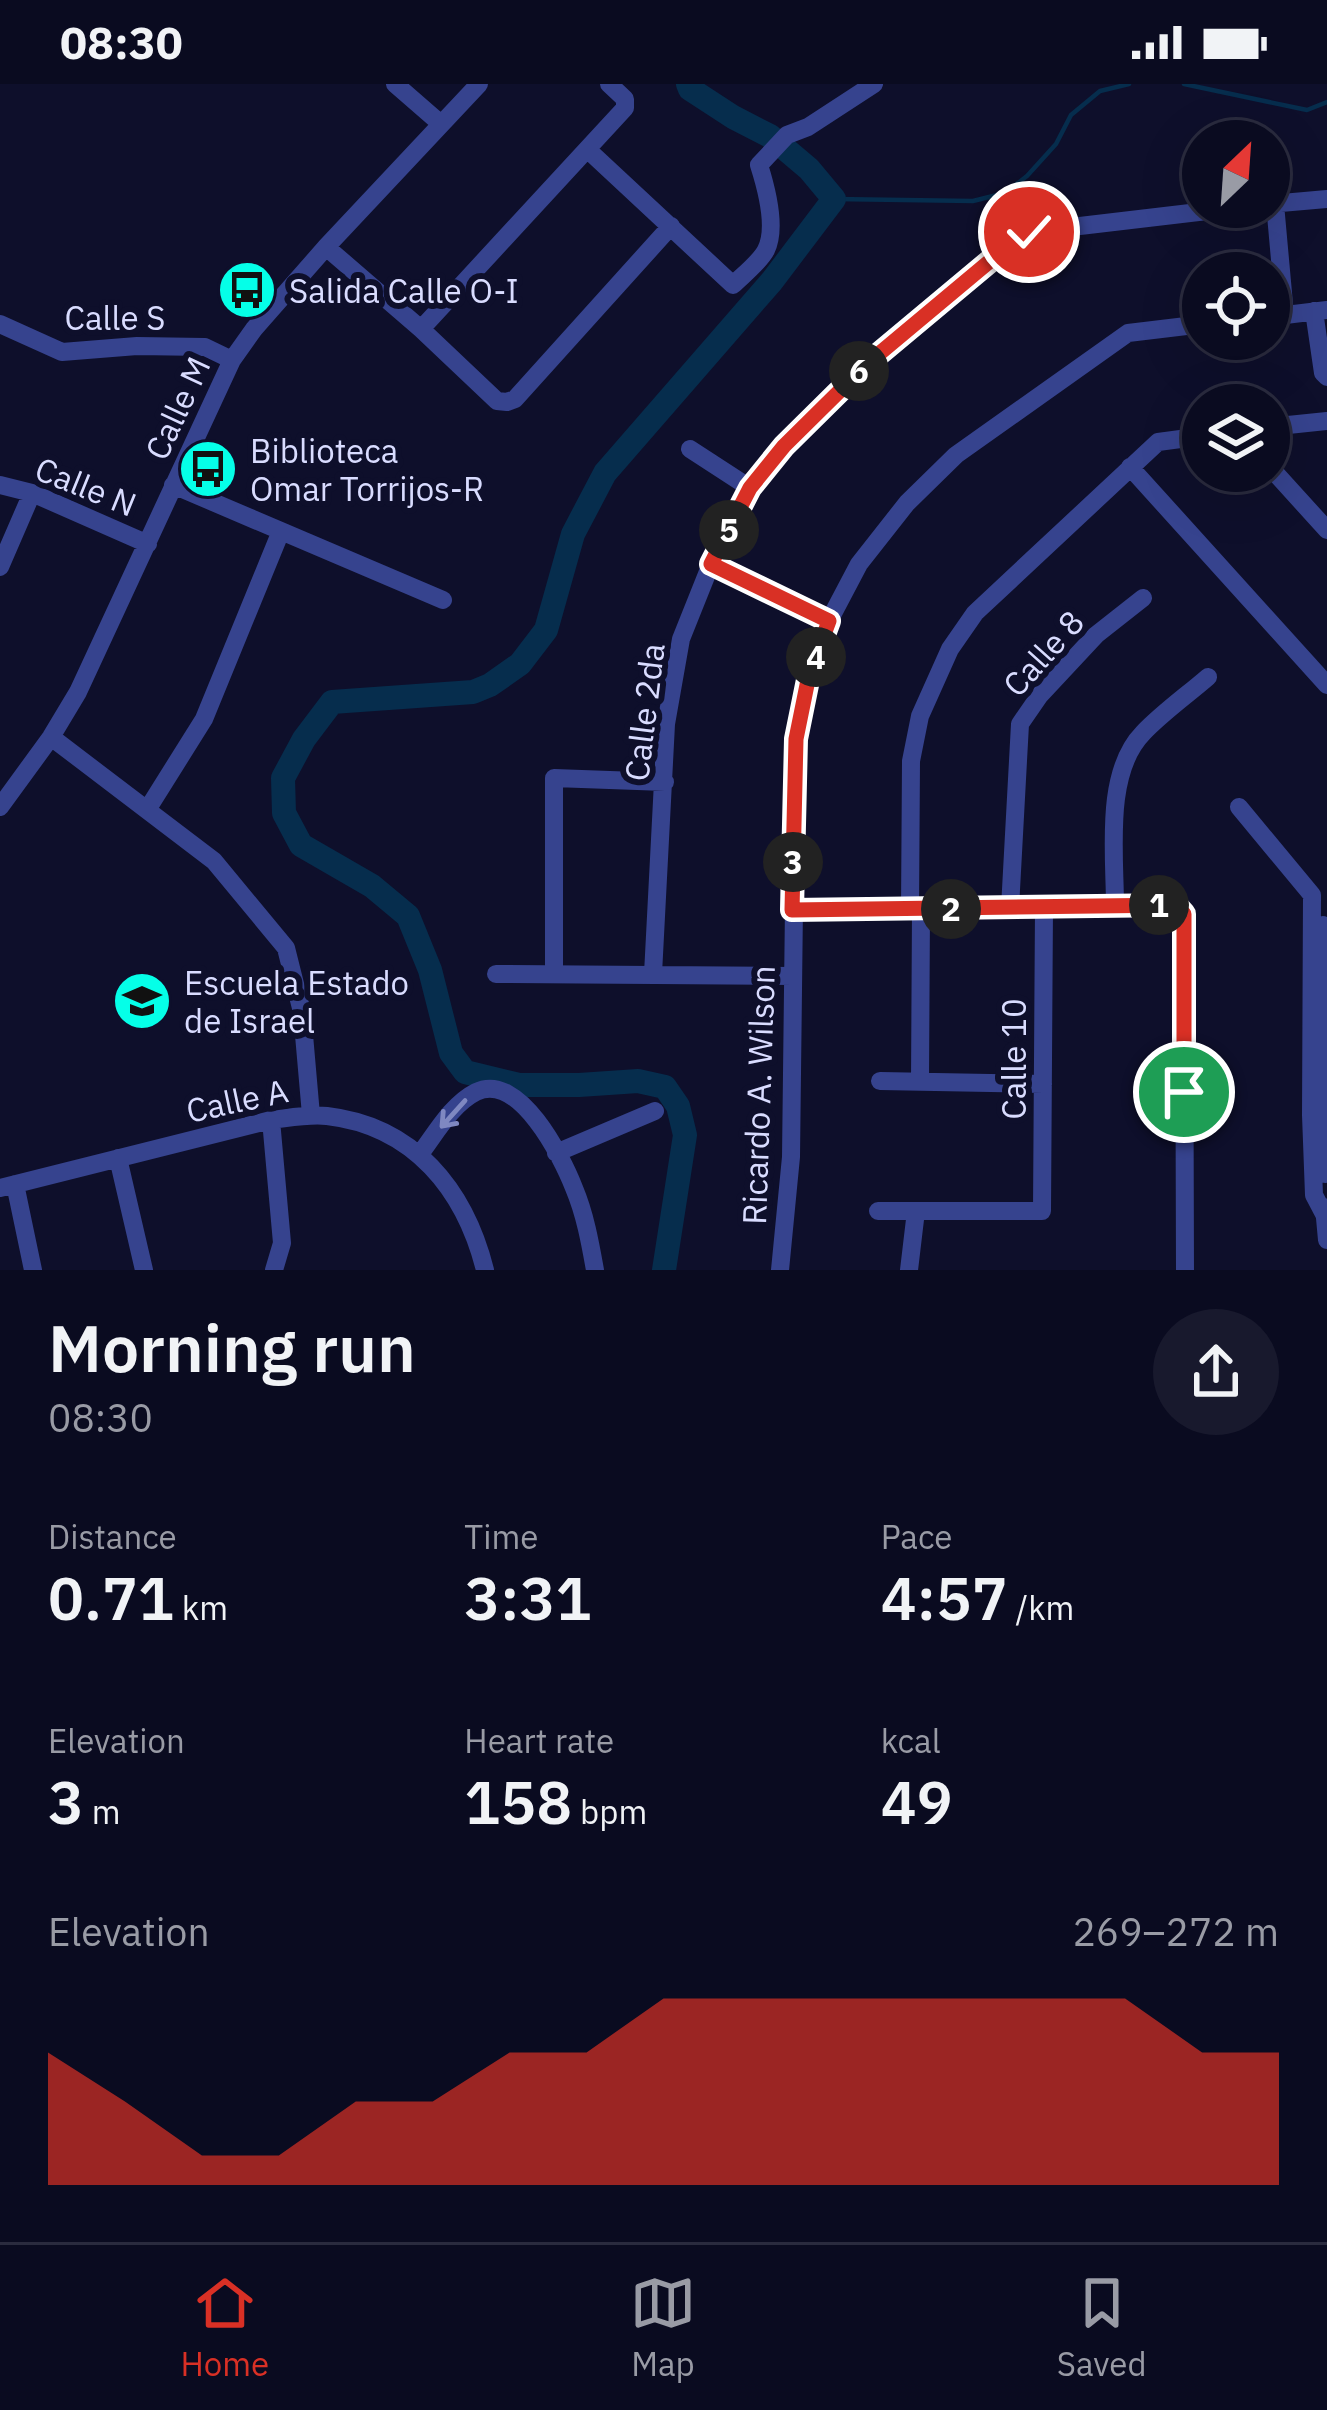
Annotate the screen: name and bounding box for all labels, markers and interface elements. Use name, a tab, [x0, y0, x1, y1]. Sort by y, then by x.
text: 08:30	[60, 13, 183, 71]
north arrow	[1182, 120, 1290, 228]
map controls	[1182, 120, 1290, 492]
pin	[978, 181, 1080, 283]
icon: check	[996, 199, 1062, 265]
button: locate	[1182, 252, 1290, 360]
bus stop icon: Salida Calle O-I	[216, 259, 278, 321]
place label: Salida Calle O-I	[289, 269, 519, 312]
street label: Calle S	[65, 296, 165, 339]
pin: 6	[829, 341, 889, 401]
text: 6	[849, 349, 869, 392]
street label: Calle M	[135, 350, 219, 466]
button: layers	[1182, 384, 1290, 492]
place label: Biblioteca Omar Torrijos-R	[250, 429, 484, 510]
bus stop icon: Biblioteca Omar Torrijos-R	[177, 438, 239, 500]
street label: Calle N	[29, 446, 143, 526]
pin: 5	[699, 500, 759, 560]
text: 5	[719, 508, 739, 551]
street label: Calle 8	[993, 601, 1093, 705]
pin: 4	[786, 627, 846, 687]
text: 4	[806, 635, 826, 678]
street label: Calle 2da	[614, 641, 674, 783]
pin: 3	[763, 832, 823, 892]
text: 3	[783, 840, 803, 883]
pin: 1	[1129, 875, 1189, 935]
pin: 2	[921, 879, 981, 939]
text: 1	[1149, 883, 1169, 926]
text: 2	[941, 887, 961, 930]
place label: Escuela Estado de Israel	[184, 961, 409, 1042]
street label: Ricardo A. Wilson	[732, 965, 784, 1225]
school or university icon: Escuela Estado de Israel	[111, 970, 173, 1032]
street label: Calle 10	[992, 998, 1035, 1120]
pin	[1133, 1041, 1235, 1143]
icon: arrive	[1151, 1059, 1217, 1125]
street label: Calle A	[182, 1068, 292, 1132]
one-way arrow	[439, 1099, 467, 1129]
text: Morning run	[48, 1304, 416, 1390]
button: share	[1153, 1309, 1279, 1435]
text: 08:30	[48, 1392, 153, 1443]
text: Distance	[48, 1515, 177, 1558]
text: Time	[464, 1515, 538, 1558]
text: Pace	[881, 1515, 952, 1558]
text: 0.71	[48, 1558, 174, 1637]
text: 3:31	[464, 1558, 591, 1637]
text: 4:57	[881, 1558, 1008, 1637]
text: km	[174, 1586, 228, 1629]
text: /km	[1008, 1586, 1074, 1629]
text: Elevation	[48, 1719, 185, 1762]
text: Heart rate	[464, 1719, 614, 1762]
text: kcal	[881, 1719, 941, 1762]
text: 3	[48, 1762, 84, 1841]
text: 158	[464, 1762, 572, 1841]
text: 49	[881, 1762, 953, 1841]
text: m	[84, 1790, 121, 1833]
text: bpm	[572, 1790, 647, 1833]
text: Elevation	[48, 1906, 210, 1957]
text: 269–272 m	[1072, 1906, 1279, 1957]
tab: Home	[180, 2270, 269, 2385]
tab: Map	[630, 2270, 696, 2385]
tab: Saved	[1057, 2270, 1147, 2385]

